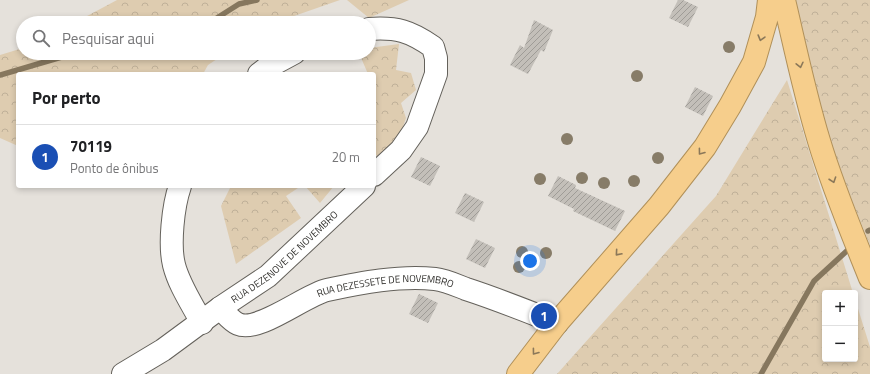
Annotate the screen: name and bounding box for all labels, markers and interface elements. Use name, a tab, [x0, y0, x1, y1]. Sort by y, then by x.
search box	[16, 16, 376, 60]
icon: search	[30, 27, 52, 49]
text: Pesquisar aqui	[62, 27, 154, 50]
one-way arrow	[757, 34, 766, 41]
one-way arrow	[795, 62, 803, 68]
text: Por perto	[32, 85, 101, 111]
text: 70119	[70, 135, 112, 158]
text: 1	[41, 147, 49, 167]
text: 20 m	[332, 147, 360, 167]
one-way arrow	[698, 148, 705, 155]
text: Ponto de ônibus	[70, 158, 159, 178]
one-way arrow	[828, 176, 836, 183]
street label: RUA DEZENOVE DE NOVEMBRO	[228, 207, 341, 306]
one-way arrow	[616, 248, 623, 256]
your location	[520, 251, 540, 271]
street label: RUA DEZESSETE DE NOVEMBRO	[314, 270, 456, 300]
map controls	[822, 290, 858, 362]
button: +	[822, 290, 858, 326]
pin: 1	[531, 301, 557, 331]
button: −	[822, 326, 858, 362]
one-way arrow	[533, 348, 540, 355]

